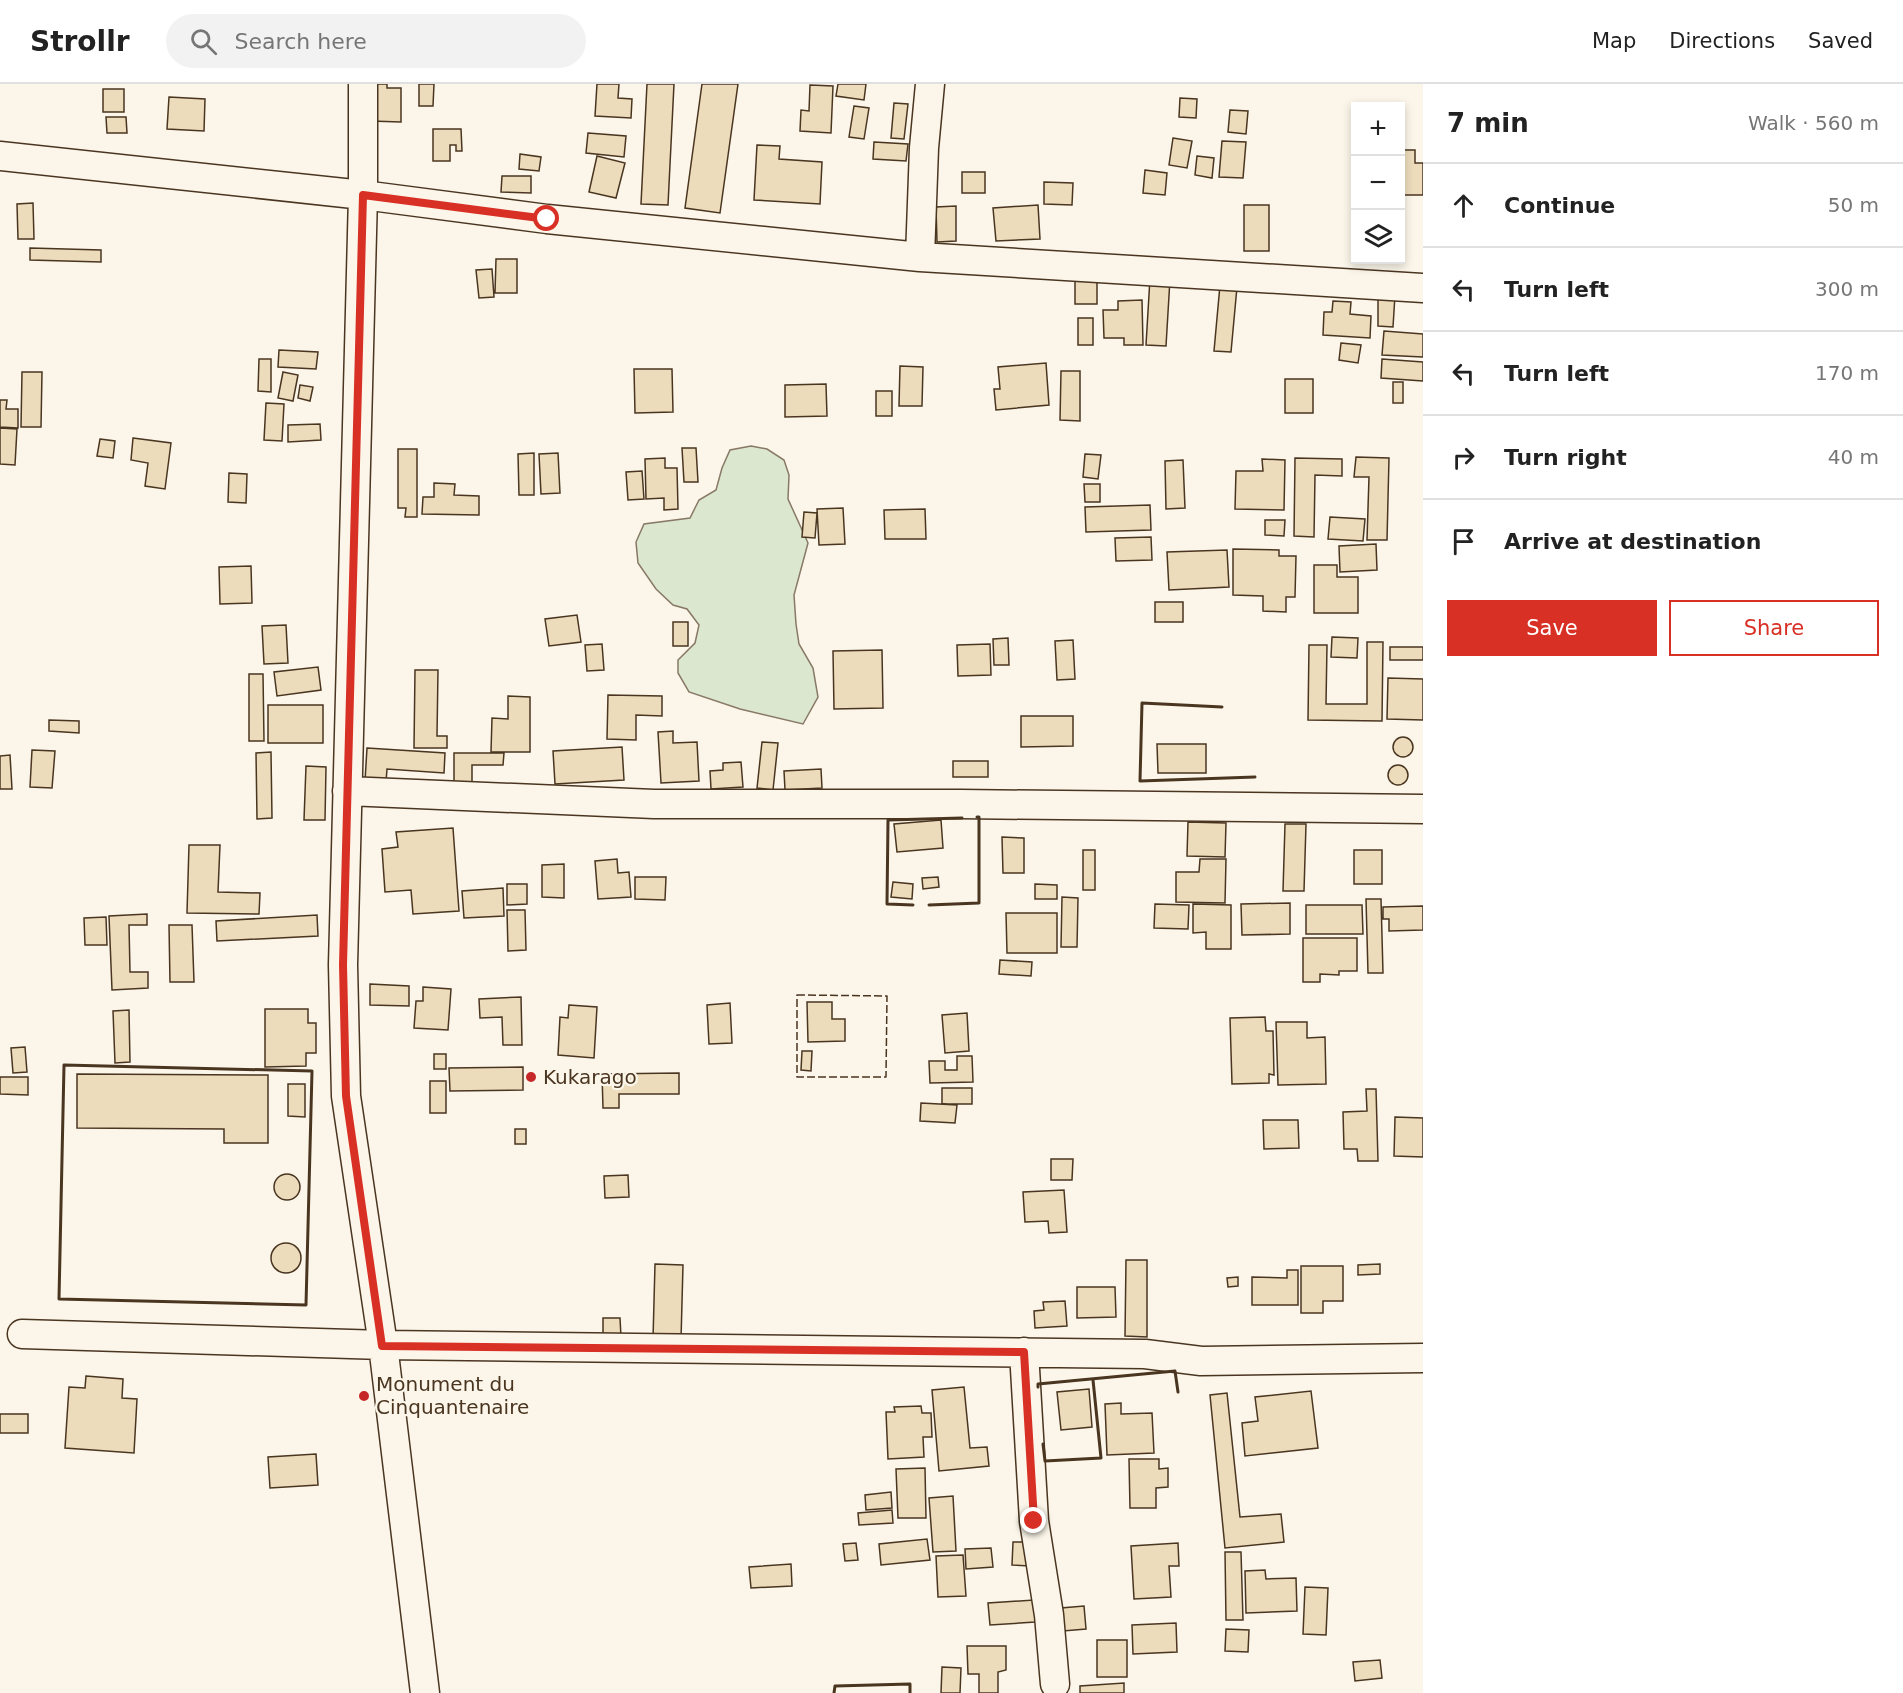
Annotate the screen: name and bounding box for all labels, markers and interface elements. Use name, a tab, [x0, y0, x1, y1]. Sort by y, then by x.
search box	[166, 14, 586, 68]
text: Strollr	[30, 25, 130, 58]
icon: search	[187, 25, 220, 58]
text: Search here	[235, 29, 367, 54]
text: Map	[1592, 29, 1636, 53]
text: Directions	[1669, 29, 1775, 53]
text: Saved	[1808, 29, 1873, 53]
map controls	[1351, 102, 1405, 264]
button: +	[1351, 102, 1405, 156]
text: 7 min	[1447, 108, 1529, 138]
text: Walk · 560 m	[1748, 111, 1879, 135]
button: −	[1351, 156, 1405, 210]
icon: ahead	[1447, 189, 1480, 222]
text: Continue	[1504, 193, 1615, 218]
text: 50 m	[1828, 193, 1879, 217]
route start	[533, 205, 559, 231]
button: layers	[1351, 210, 1405, 264]
icon: left	[1447, 273, 1480, 306]
text: Turn left	[1504, 277, 1609, 302]
text: 300 m	[1815, 277, 1879, 301]
icon: left	[1447, 357, 1480, 390]
text: Turn left	[1504, 361, 1609, 386]
text: 170 m	[1815, 361, 1879, 385]
icon: right	[1447, 441, 1480, 474]
text: Turn right	[1504, 445, 1627, 470]
text: 40 m	[1828, 445, 1879, 469]
icon: arrive	[1447, 525, 1480, 558]
text: Arrive at destination	[1504, 529, 1761, 554]
button: Save	[1447, 600, 1657, 656]
button: Share	[1669, 600, 1879, 656]
place label: Kukarago	[543, 1065, 637, 1089]
marker: Kukarago	[524, 1070, 538, 1084]
place label: Monument du Cinquantenaire	[376, 1372, 529, 1419]
marker: Monument du Cinquantenaire	[357, 1389, 371, 1403]
route end	[1020, 1507, 1046, 1533]

